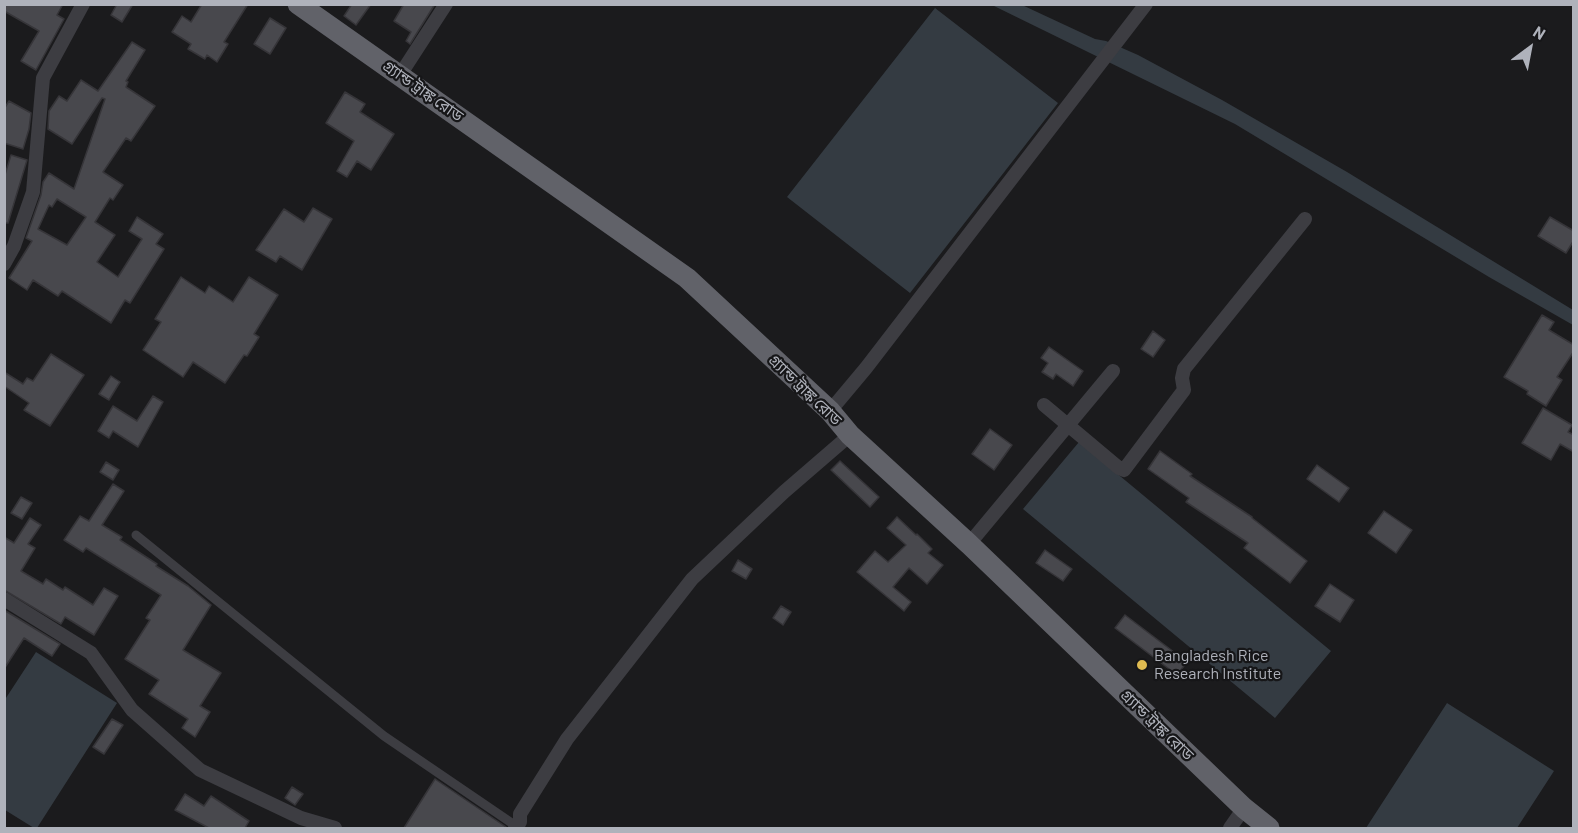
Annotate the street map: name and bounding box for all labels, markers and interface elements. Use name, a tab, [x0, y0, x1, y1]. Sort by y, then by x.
north arrow	[1500, 18, 1560, 78]
text: N	[1530, 21, 1549, 43]
street label: গ্র্যান্ড ট্রাঙ্ক রোড	[379, 56, 467, 126]
street label: গ্র্যান্ড ট্রাঙ্ক রোড	[765, 350, 845, 430]
place label: Bangladesh Rice Research Institute	[1154, 646, 1281, 684]
marker: Bangladesh Rice Research Institute	[1135, 658, 1149, 672]
street label: গ্র্যান্ড ট্রাঙ্ক রোড	[1117, 685, 1197, 765]

